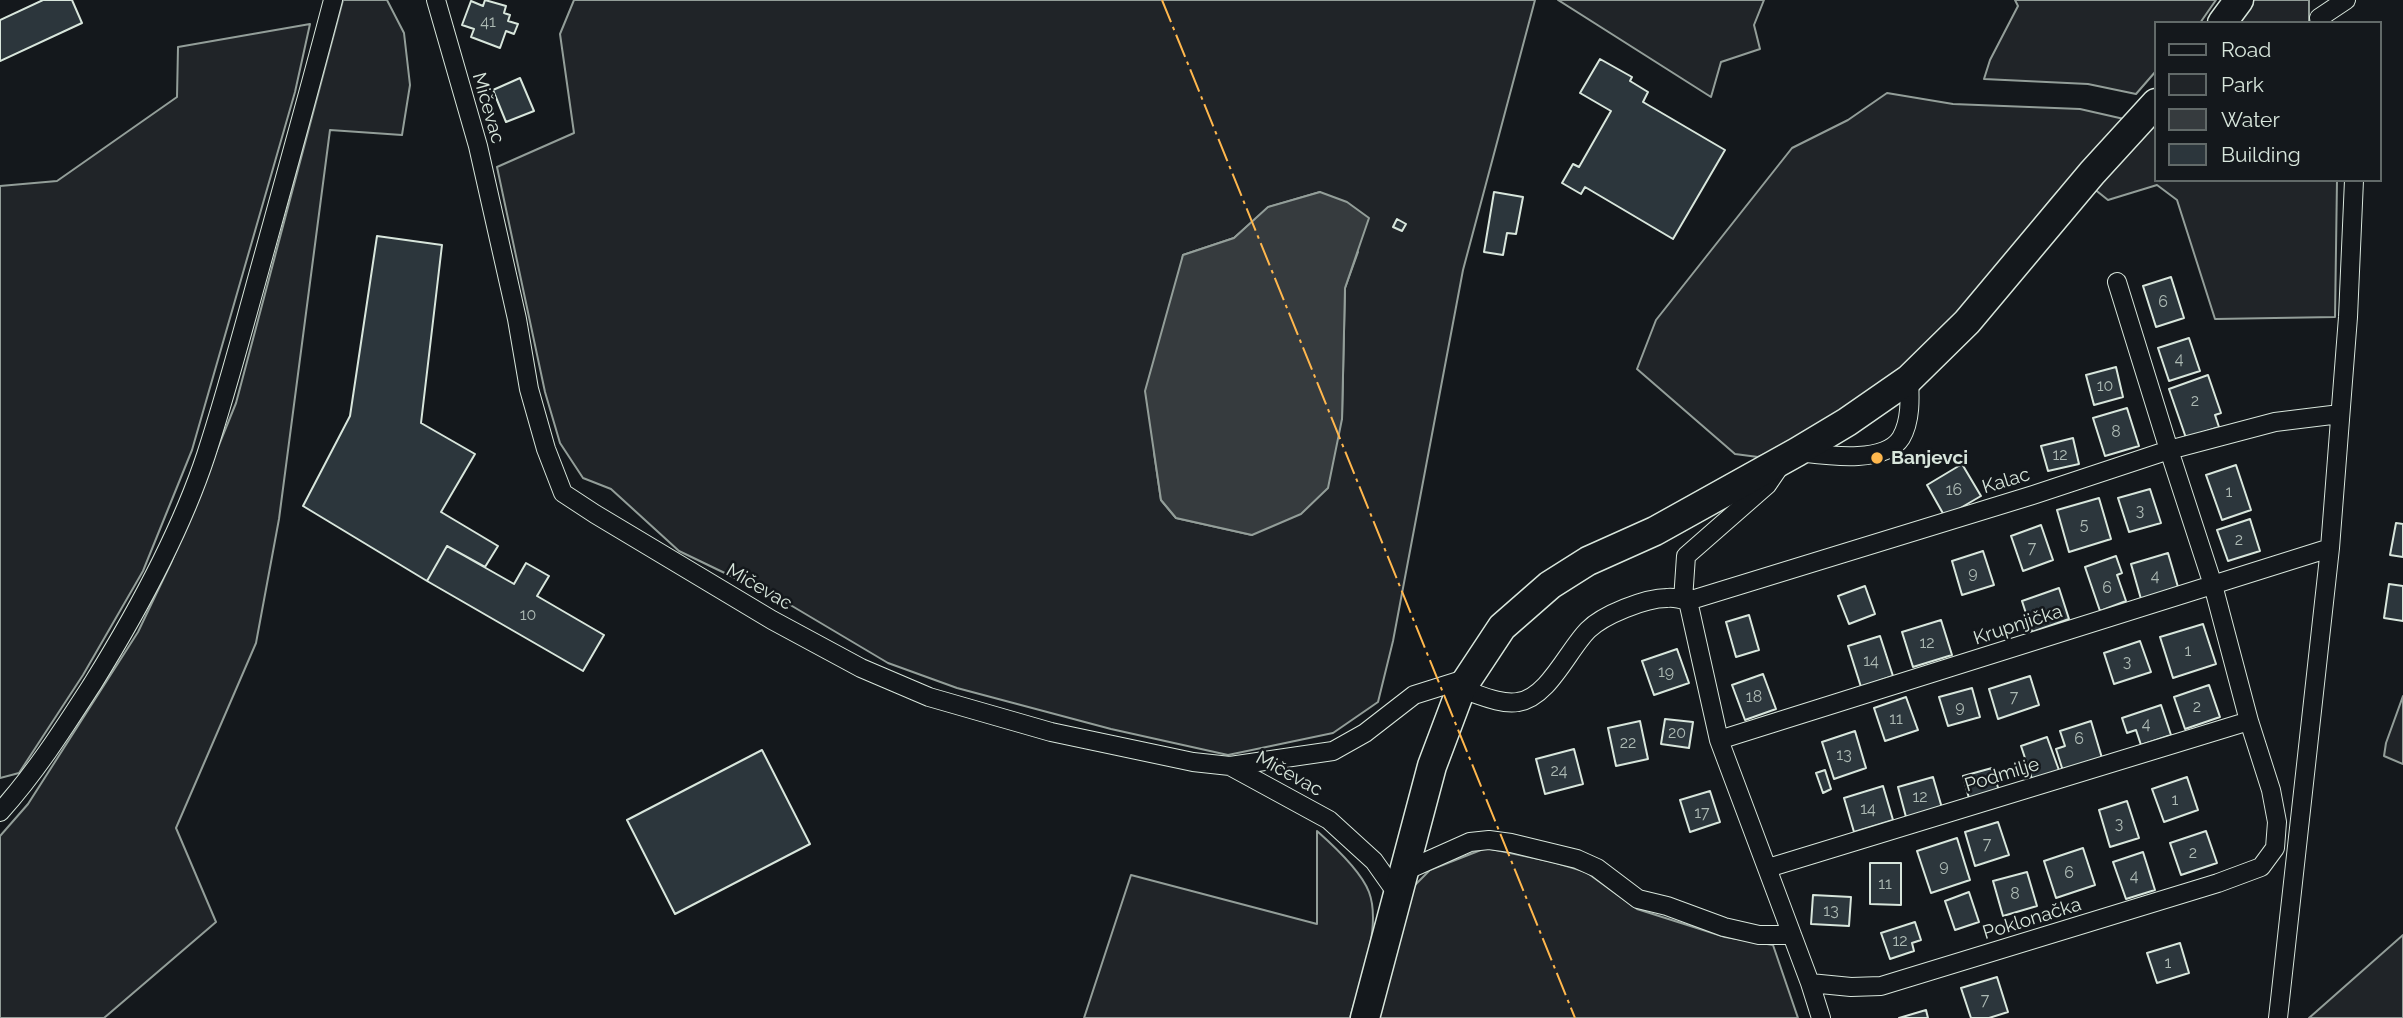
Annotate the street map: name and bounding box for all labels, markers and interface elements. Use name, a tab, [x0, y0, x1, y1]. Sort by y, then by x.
house number: 41	[480, 12, 496, 32]
legend	[2154, 21, 2382, 182]
text: Road	[2221, 37, 2271, 62]
street label: Mičevac	[467, 70, 509, 146]
text: Park	[2221, 72, 2264, 97]
text: Water	[2221, 107, 2280, 132]
text: Building	[2221, 142, 2301, 167]
house number: 6	[2158, 292, 2168, 312]
house number: 4	[2175, 349, 2183, 369]
house number: 10	[2097, 376, 2113, 396]
house number: 2	[2191, 391, 2199, 411]
house number: 8	[2111, 422, 2121, 442]
house number: 12	[2052, 445, 2068, 465]
place label: Banjevci	[1891, 447, 1968, 469]
marker: Banjevci	[1869, 450, 1885, 466]
street label: Kalac	[1979, 463, 2033, 499]
house number: 16	[1946, 480, 1962, 500]
house number: 1	[2226, 482, 2232, 502]
house number: 3	[2136, 501, 2144, 521]
house number: 5	[2080, 515, 2088, 535]
house number: 2	[2235, 530, 2243, 550]
house number: 7	[2028, 538, 2036, 558]
street label: Mičevac	[722, 559, 796, 615]
house number: 9	[1968, 563, 1978, 583]
house number: 4	[2151, 566, 2159, 586]
house number: 6	[2102, 578, 2112, 598]
street label: Krupnjička	[1971, 600, 2065, 650]
house number: 10	[520, 605, 536, 625]
house number: 12	[1919, 633, 1935, 653]
house number: 1	[2185, 641, 2191, 661]
house number: 14	[1863, 651, 1879, 671]
house number: 3	[2123, 652, 2131, 672]
house number: 19	[1658, 662, 1674, 682]
house number: 18	[1746, 687, 1762, 707]
house number: 7	[2010, 687, 2018, 707]
house number: 9	[1955, 697, 1965, 717]
house number: 2	[2193, 697, 2201, 717]
house number: 11	[1889, 709, 1903, 729]
house number: 4	[2142, 714, 2150, 734]
house number: 20	[1668, 723, 1686, 743]
house number: 6	[2074, 729, 2084, 749]
house number: 22	[1620, 733, 1636, 753]
house number: 13	[1836, 745, 1852, 765]
street label: Mičevac	[1252, 746, 1326, 802]
street label: Podmilje	[1962, 753, 2042, 797]
house number: 24	[1550, 761, 1568, 781]
house number: 12	[1912, 787, 1928, 807]
house number: 1	[2172, 790, 2178, 810]
house number: 14	[1860, 799, 1876, 819]
house number: 17	[1694, 803, 1710, 823]
house number: 3	[2115, 814, 2123, 834]
house number: 7	[1983, 834, 1991, 854]
house number: 2	[2189, 843, 2197, 863]
house number: 9	[1939, 856, 1949, 876]
house number: 6	[2064, 863, 2074, 883]
house number: 4	[2130, 866, 2138, 886]
house number: 11	[1878, 874, 1892, 894]
house number: 8	[2010, 884, 2020, 904]
street label: Poklonačka	[1980, 893, 2084, 945]
house number: 13	[1823, 901, 1839, 921]
house number: 12	[1892, 931, 1908, 951]
house number: 1	[2165, 953, 2171, 973]
house number: 7	[1981, 990, 1989, 1010]

